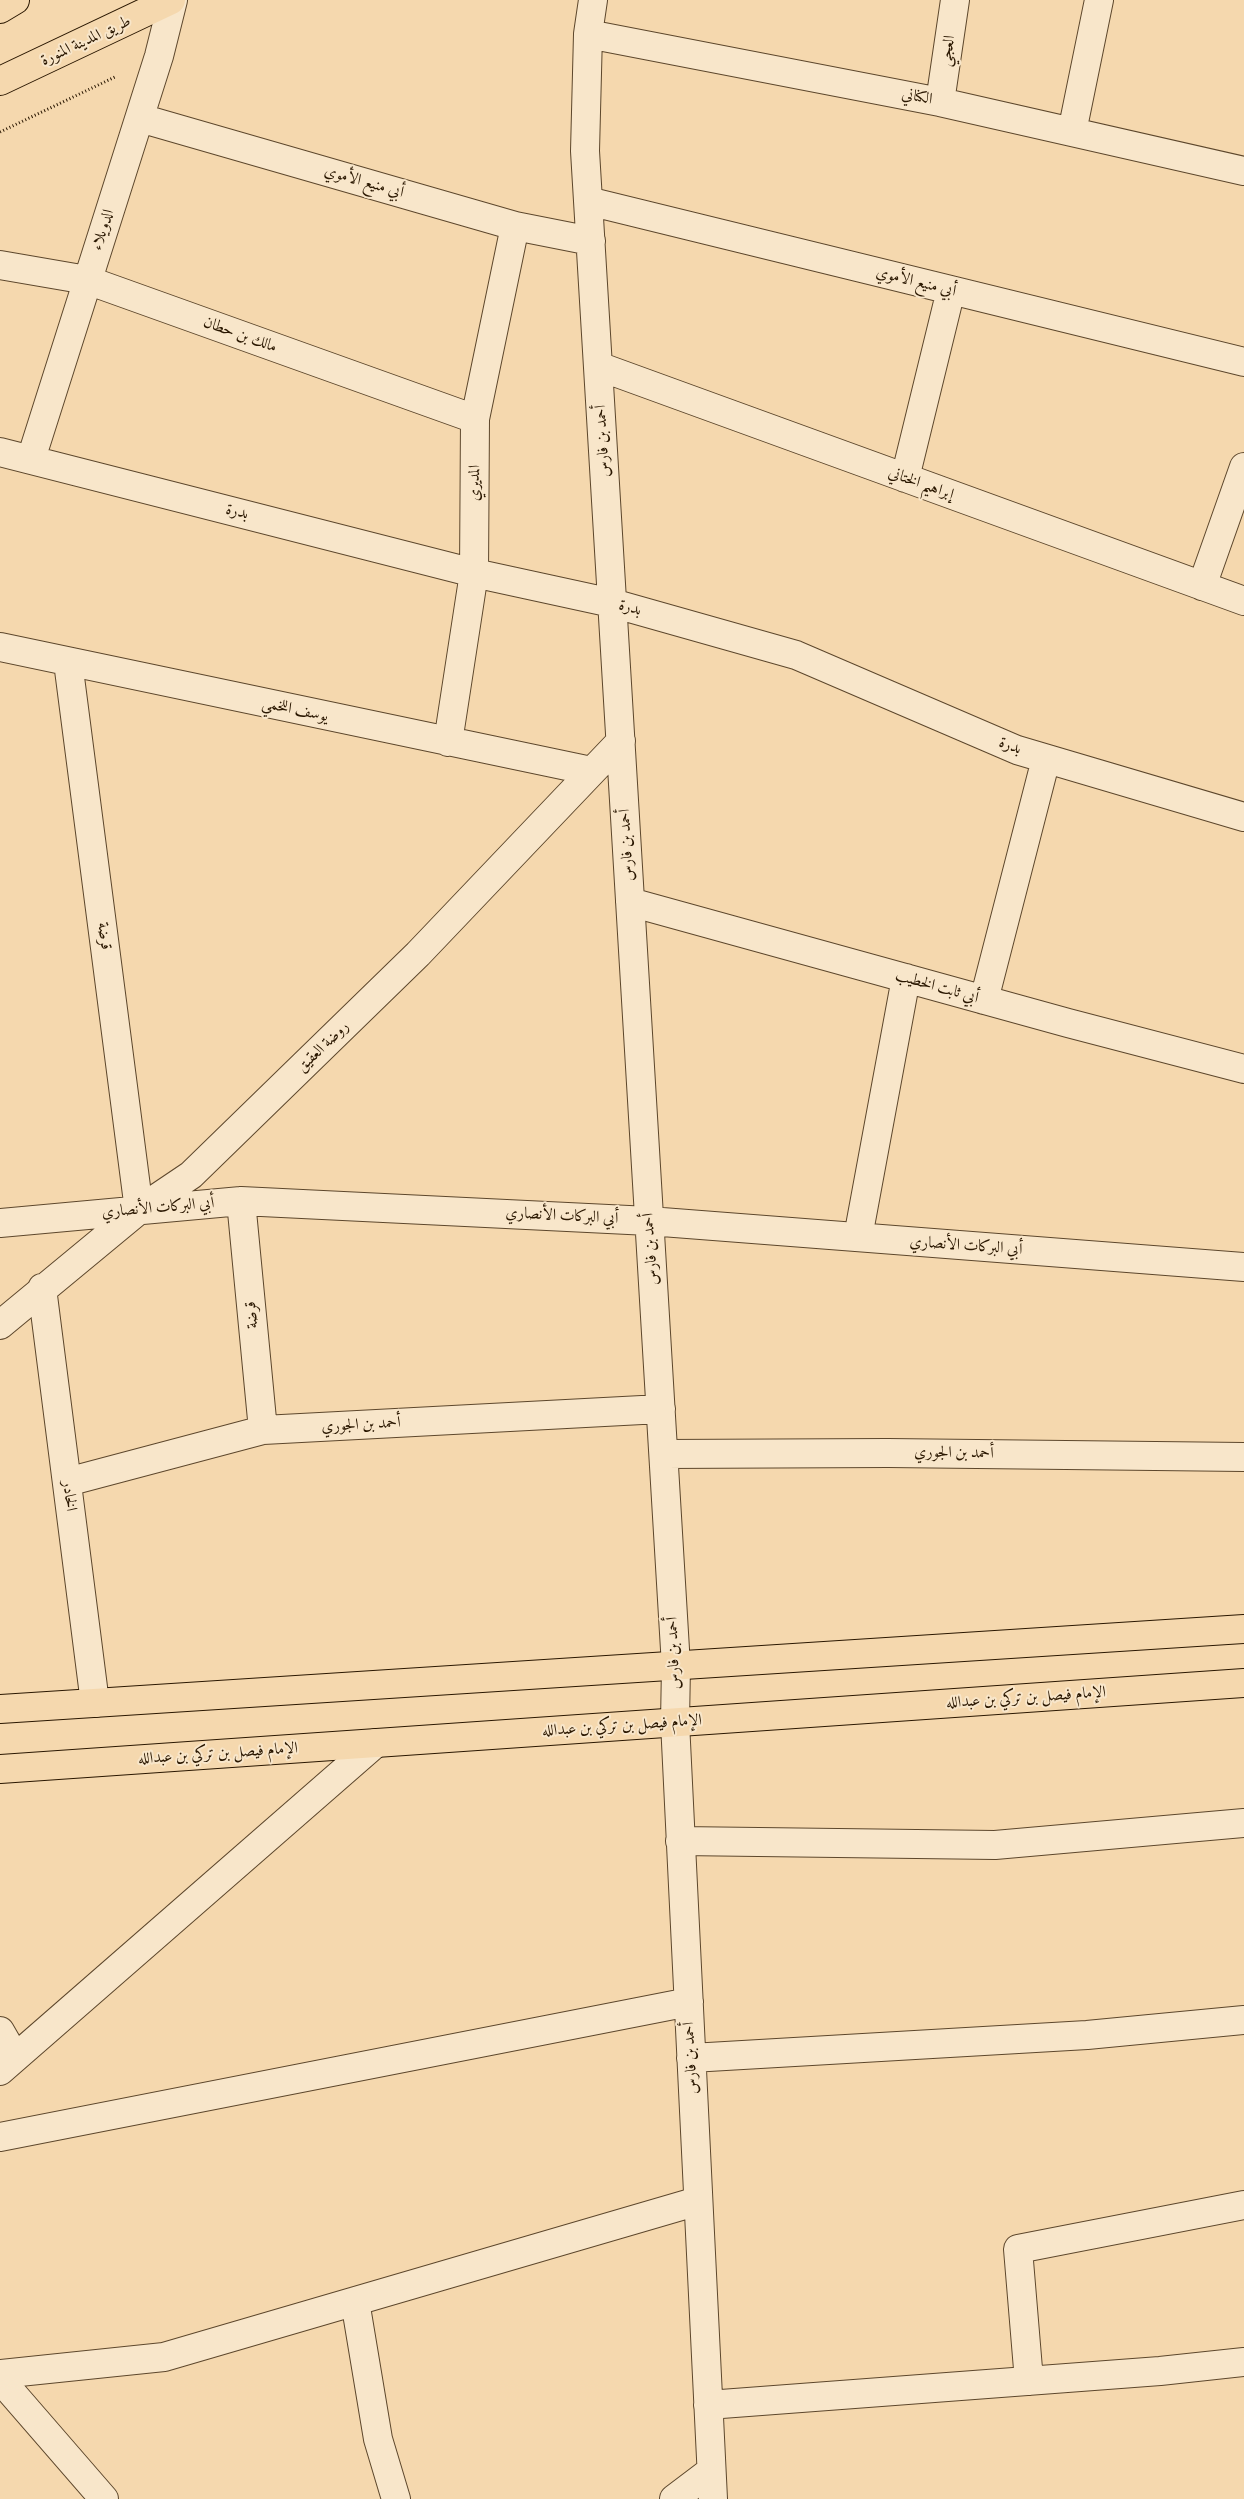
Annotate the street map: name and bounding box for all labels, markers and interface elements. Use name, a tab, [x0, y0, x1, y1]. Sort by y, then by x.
street label: طريق المدينة المنورة	[38, 12, 134, 70]
street label: العجي	[936, 34, 960, 68]
street label: الكناني	[900, 85, 934, 109]
street label: أبي منيع الأموي	[322, 161, 406, 203]
street label: الدويلاء	[87, 207, 119, 253]
street label: أبي منيع الأموي	[874, 263, 958, 301]
street label: مالك بن حطان	[201, 313, 279, 357]
street label: أحمد بن فارس	[592, 404, 614, 478]
street label: إبراهيم الختاني	[886, 463, 956, 505]
street label: المديري	[465, 465, 485, 501]
street label: بدرة	[224, 500, 250, 524]
street label: بدرة	[616, 596, 644, 620]
street label: يوسف اللخمي	[260, 694, 330, 726]
street label: بدرة	[996, 733, 1024, 759]
street label: أحمد بن فارس	[616, 808, 638, 882]
street label: قرضة	[93, 921, 115, 951]
street label: أبي ثابت الخطيب	[893, 966, 981, 1008]
street label: روضة العقيق	[293, 1017, 353, 1077]
street label: أبي البركات الأنصاري	[101, 1194, 215, 1222]
street label: أبي البركات الأنصاري	[505, 1203, 619, 1229]
street label: أحمد بن فارس	[639, 1212, 663, 1286]
street label: أبي البركات الأنصاري	[909, 1232, 1023, 1260]
street label: قرضة	[241, 1300, 263, 1330]
street label: أحمد بن الجوري	[321, 1413, 401, 1437]
street label: أحمد بن الجوري	[914, 1443, 994, 1463]
street label: الخادر	[58, 1480, 80, 1512]
street label: أحمد بن فارس	[663, 1616, 685, 1690]
street label: الإمام فيصل بن تركي بن عبدالله	[945, 1683, 1107, 1713]
street label: الإمام فيصل بن تركي بن عبدالله	[541, 1711, 703, 1741]
street label: الإمام فيصل بن تركي بن عبدالله	[137, 1739, 299, 1769]
street label: أحمد بن فارس	[680, 2021, 702, 2095]

